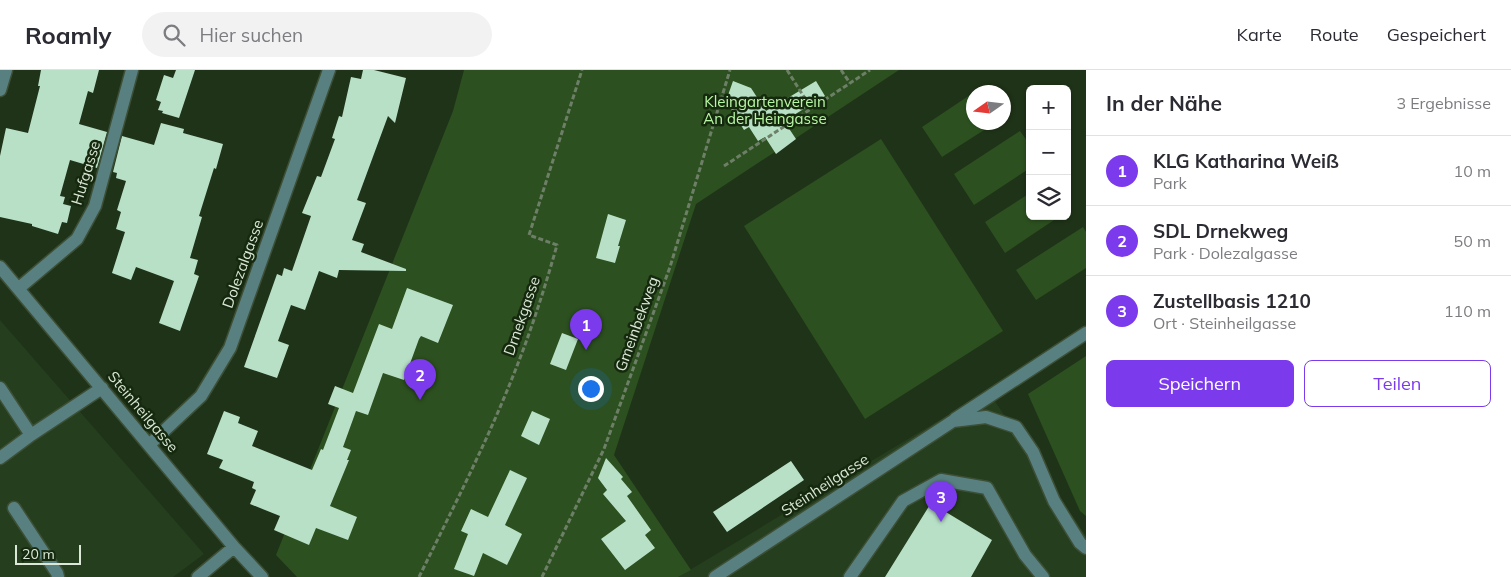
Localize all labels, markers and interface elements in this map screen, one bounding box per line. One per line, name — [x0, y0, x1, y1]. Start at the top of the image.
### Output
search box — [142, 12, 492, 57]
text: Roamly — [25, 20, 112, 50]
icon: search — [160, 21, 188, 49]
text: Hier suchen — [200, 23, 303, 47]
text: Karte — [1237, 23, 1282, 46]
text: Route — [1310, 23, 1359, 46]
text: Gespeichert — [1387, 23, 1486, 46]
north arrow — [966, 85, 1011, 130]
map controls — [1026, 85, 1071, 220]
button: + — [1026, 85, 1071, 130]
text: In der Nähe — [1106, 90, 1222, 116]
park label: Kleingartenverein An der Heingasse — [703, 92, 827, 128]
text: 3 Ergebnisse — [1396, 93, 1491, 113]
button: − — [1026, 130, 1071, 175]
street label: Hufgasse — [67, 138, 104, 207]
text: KLG Katharina Weiß — [1153, 149, 1339, 173]
text: 1 — [1117, 161, 1127, 181]
text: 10 m — [1454, 161, 1491, 181]
text: Park — [1153, 173, 1187, 193]
button: layers — [1026, 175, 1071, 220]
street label: Dolezalgasse — [218, 217, 267, 311]
text: SDL Drnekweg — [1153, 219, 1288, 243]
text: 2 — [1117, 231, 1127, 251]
text: 50 m — [1454, 231, 1491, 251]
text: Park · Dolezalgasse — [1153, 243, 1298, 263]
street label: Drnekgasse — [499, 274, 544, 358]
street label: Gmeinbekweg — [611, 274, 662, 374]
text: Zustellbasis 1210 — [1153, 289, 1311, 313]
text: 3 — [1117, 301, 1127, 321]
text: 110 m — [1444, 301, 1491, 321]
pin: 1 — [570, 309, 602, 350]
text: Ort · Steinheilgasse — [1153, 313, 1296, 333]
pin: 2 — [404, 359, 436, 400]
button: Speichern — [1106, 360, 1294, 407]
button: Teilen — [1304, 360, 1491, 407]
street label: Steinheilgasse — [104, 367, 183, 456]
your location — [578, 376, 604, 402]
street label: Steinheilgasse — [778, 449, 872, 520]
pin: 3 — [925, 481, 957, 522]
scale bar — [15, 542, 81, 565]
text: 20 m — [22, 545, 55, 563]

